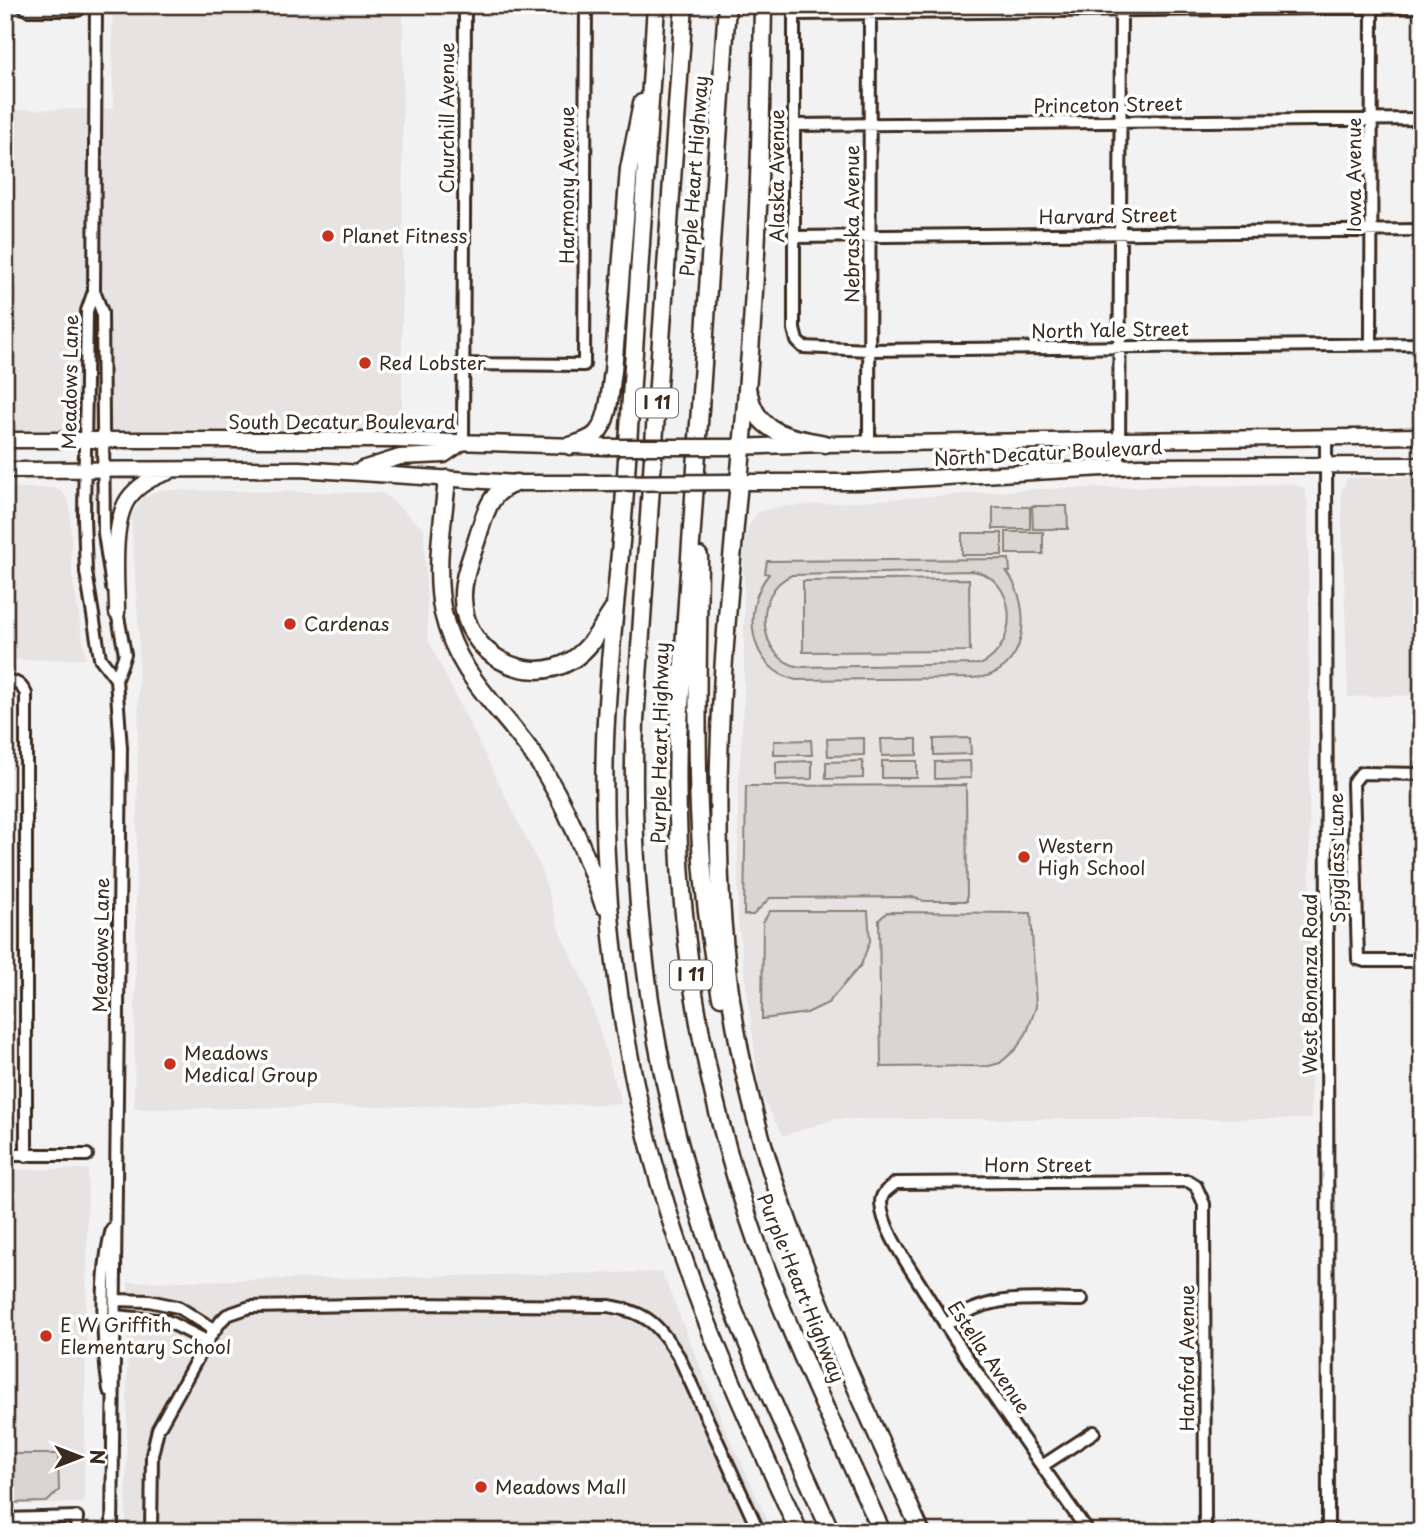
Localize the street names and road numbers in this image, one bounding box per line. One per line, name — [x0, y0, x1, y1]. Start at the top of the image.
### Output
street label: Churchill Avenue — [432, 42, 460, 194]
street label: Purple Heart Highway — [672, 74, 714, 277]
street label: Princeton Street — [1033, 89, 1183, 119]
street label: Harmony Avenue — [552, 106, 580, 264]
street label: Alaska Avenue — [762, 109, 790, 243]
street label: Iowa Avenue — [1339, 117, 1367, 233]
street label: Nebraska Avenue — [837, 145, 865, 303]
street label: Harvard Street — [1038, 200, 1178, 230]
street label: Meadows Lane — [54, 314, 84, 450]
street label: North Yale Street — [1031, 314, 1189, 344]
road number: I 11 — [636, 388, 678, 418]
street label: South Decatur Boulevard — [228, 407, 456, 435]
street label: North Decatur Boulevard — [933, 432, 1163, 472]
street label: Purple Heart Highway — [643, 642, 675, 844]
street label: Spyglass Lane — [1321, 793, 1351, 923]
street label: Meadows Lane — [85, 877, 115, 1013]
street label: West Bonanza Road — [1295, 894, 1323, 1074]
road number: I 11 — [670, 960, 712, 990]
street label: Horn Street — [984, 1150, 1092, 1178]
street label: Purple Heart Highway — [751, 1189, 853, 1386]
street label: Hanford Avenue — [1172, 1285, 1200, 1431]
street label: Estella Avenue — [942, 1295, 1038, 1418]

